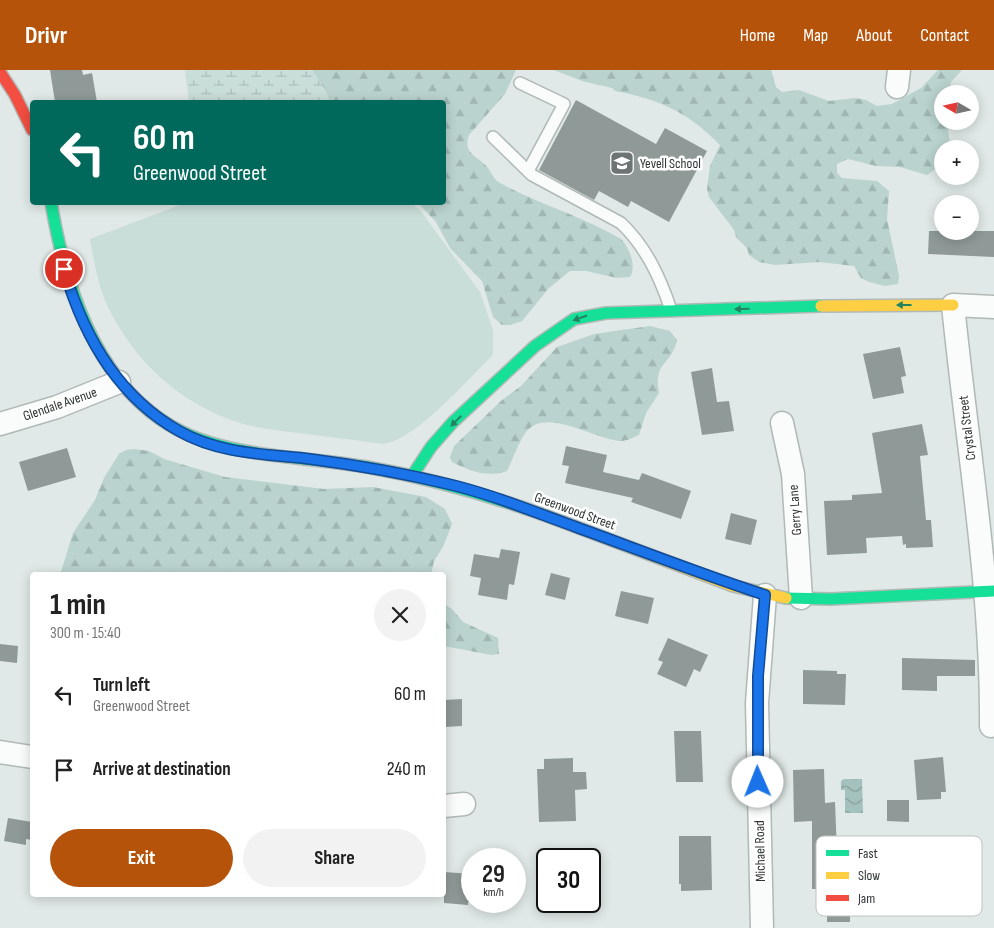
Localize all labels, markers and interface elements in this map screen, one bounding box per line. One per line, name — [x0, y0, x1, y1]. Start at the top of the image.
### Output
text: Drivr — [25, 21, 67, 50]
text: Home — [740, 25, 775, 46]
text: Map — [803, 25, 828, 46]
text: About — [856, 25, 892, 46]
text: Contact — [920, 25, 969, 46]
north arrow — [934, 85, 979, 130]
map controls — [934, 85, 979, 240]
text: 60 m — [133, 117, 195, 160]
icon: left — [50, 120, 115, 185]
button: + — [934, 140, 979, 185]
school or university icon: Yevell School — [609, 150, 635, 176]
place label: Yevell School — [640, 155, 701, 172]
text: Greenwood Street — [133, 160, 267, 187]
button: − — [934, 195, 979, 240]
pin — [43, 248, 85, 290]
icon: arrive — [50, 255, 78, 283]
one-way arrow — [896, 301, 912, 309]
one-way arrow — [733, 306, 749, 314]
one-way arrow — [572, 315, 587, 322]
street label: Glendale Avenue — [21, 383, 99, 425]
street label: Crystal Street — [955, 395, 979, 461]
one-way arrow — [450, 415, 462, 427]
street label: Gerry Lane — [785, 484, 805, 536]
street label: Greenwood Street — [532, 488, 618, 534]
text: 1 min — [50, 587, 106, 623]
button: close — [374, 589, 426, 641]
text: 300 m · 15:40 — [50, 624, 121, 643]
text: Turn left — [93, 674, 150, 697]
icon: left — [50, 681, 78, 709]
text: 60 m — [394, 683, 426, 706]
text: Greenwood Street — [93, 697, 190, 716]
position arrow — [731, 755, 783, 807]
icon: arrive — [50, 756, 78, 784]
text: Arrive at destination — [93, 758, 231, 781]
text: 240 m — [387, 758, 426, 781]
street label: Michael Road — [751, 820, 769, 882]
button: Exit — [50, 829, 233, 887]
button: Share — [243, 829, 426, 887]
legend — [816, 836, 982, 916]
text: Fast — [858, 845, 878, 862]
speed limit sign: 30 — [536, 848, 601, 913]
text: 29 — [482, 859, 505, 890]
text: Slow — [858, 867, 880, 884]
text: km/h — [483, 885, 504, 900]
text: Jam — [857, 890, 875, 907]

